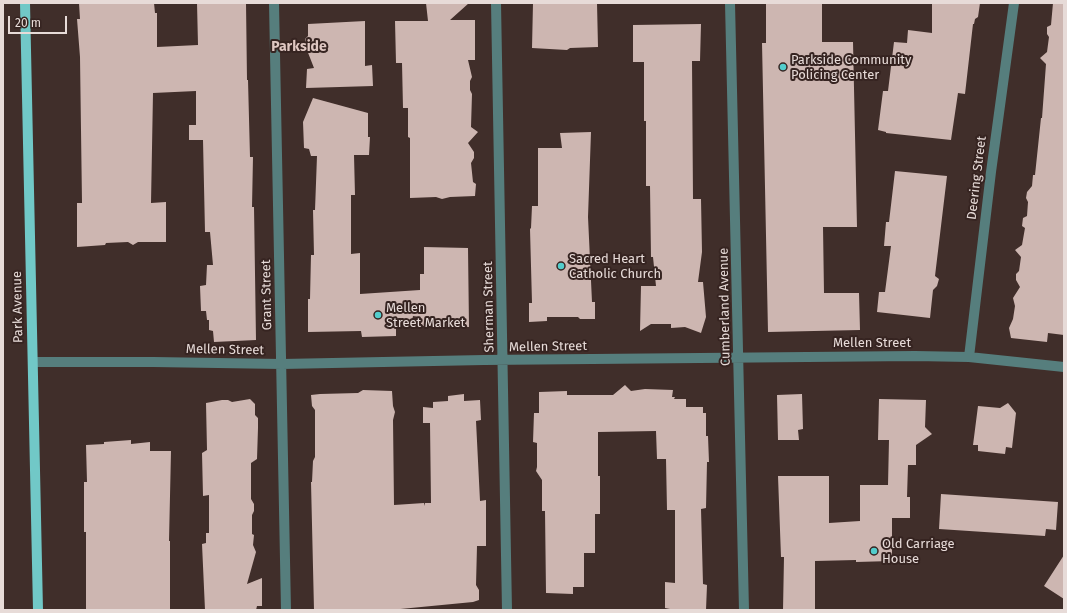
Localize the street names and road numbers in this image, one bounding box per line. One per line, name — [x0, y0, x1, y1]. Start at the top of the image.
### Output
street label: Deering Street — [964, 135, 990, 221]
street label: Cumberland Avenue — [716, 248, 734, 366]
street label: Grant Street — [259, 259, 275, 331]
street label: Sherman Street — [480, 261, 498, 353]
street label: Park Avenue — [10, 271, 26, 343]
street label: Mellen Street — [833, 335, 911, 351]
street label: Mellen Street — [509, 339, 587, 355]
street label: Mellen Street — [186, 342, 264, 358]

